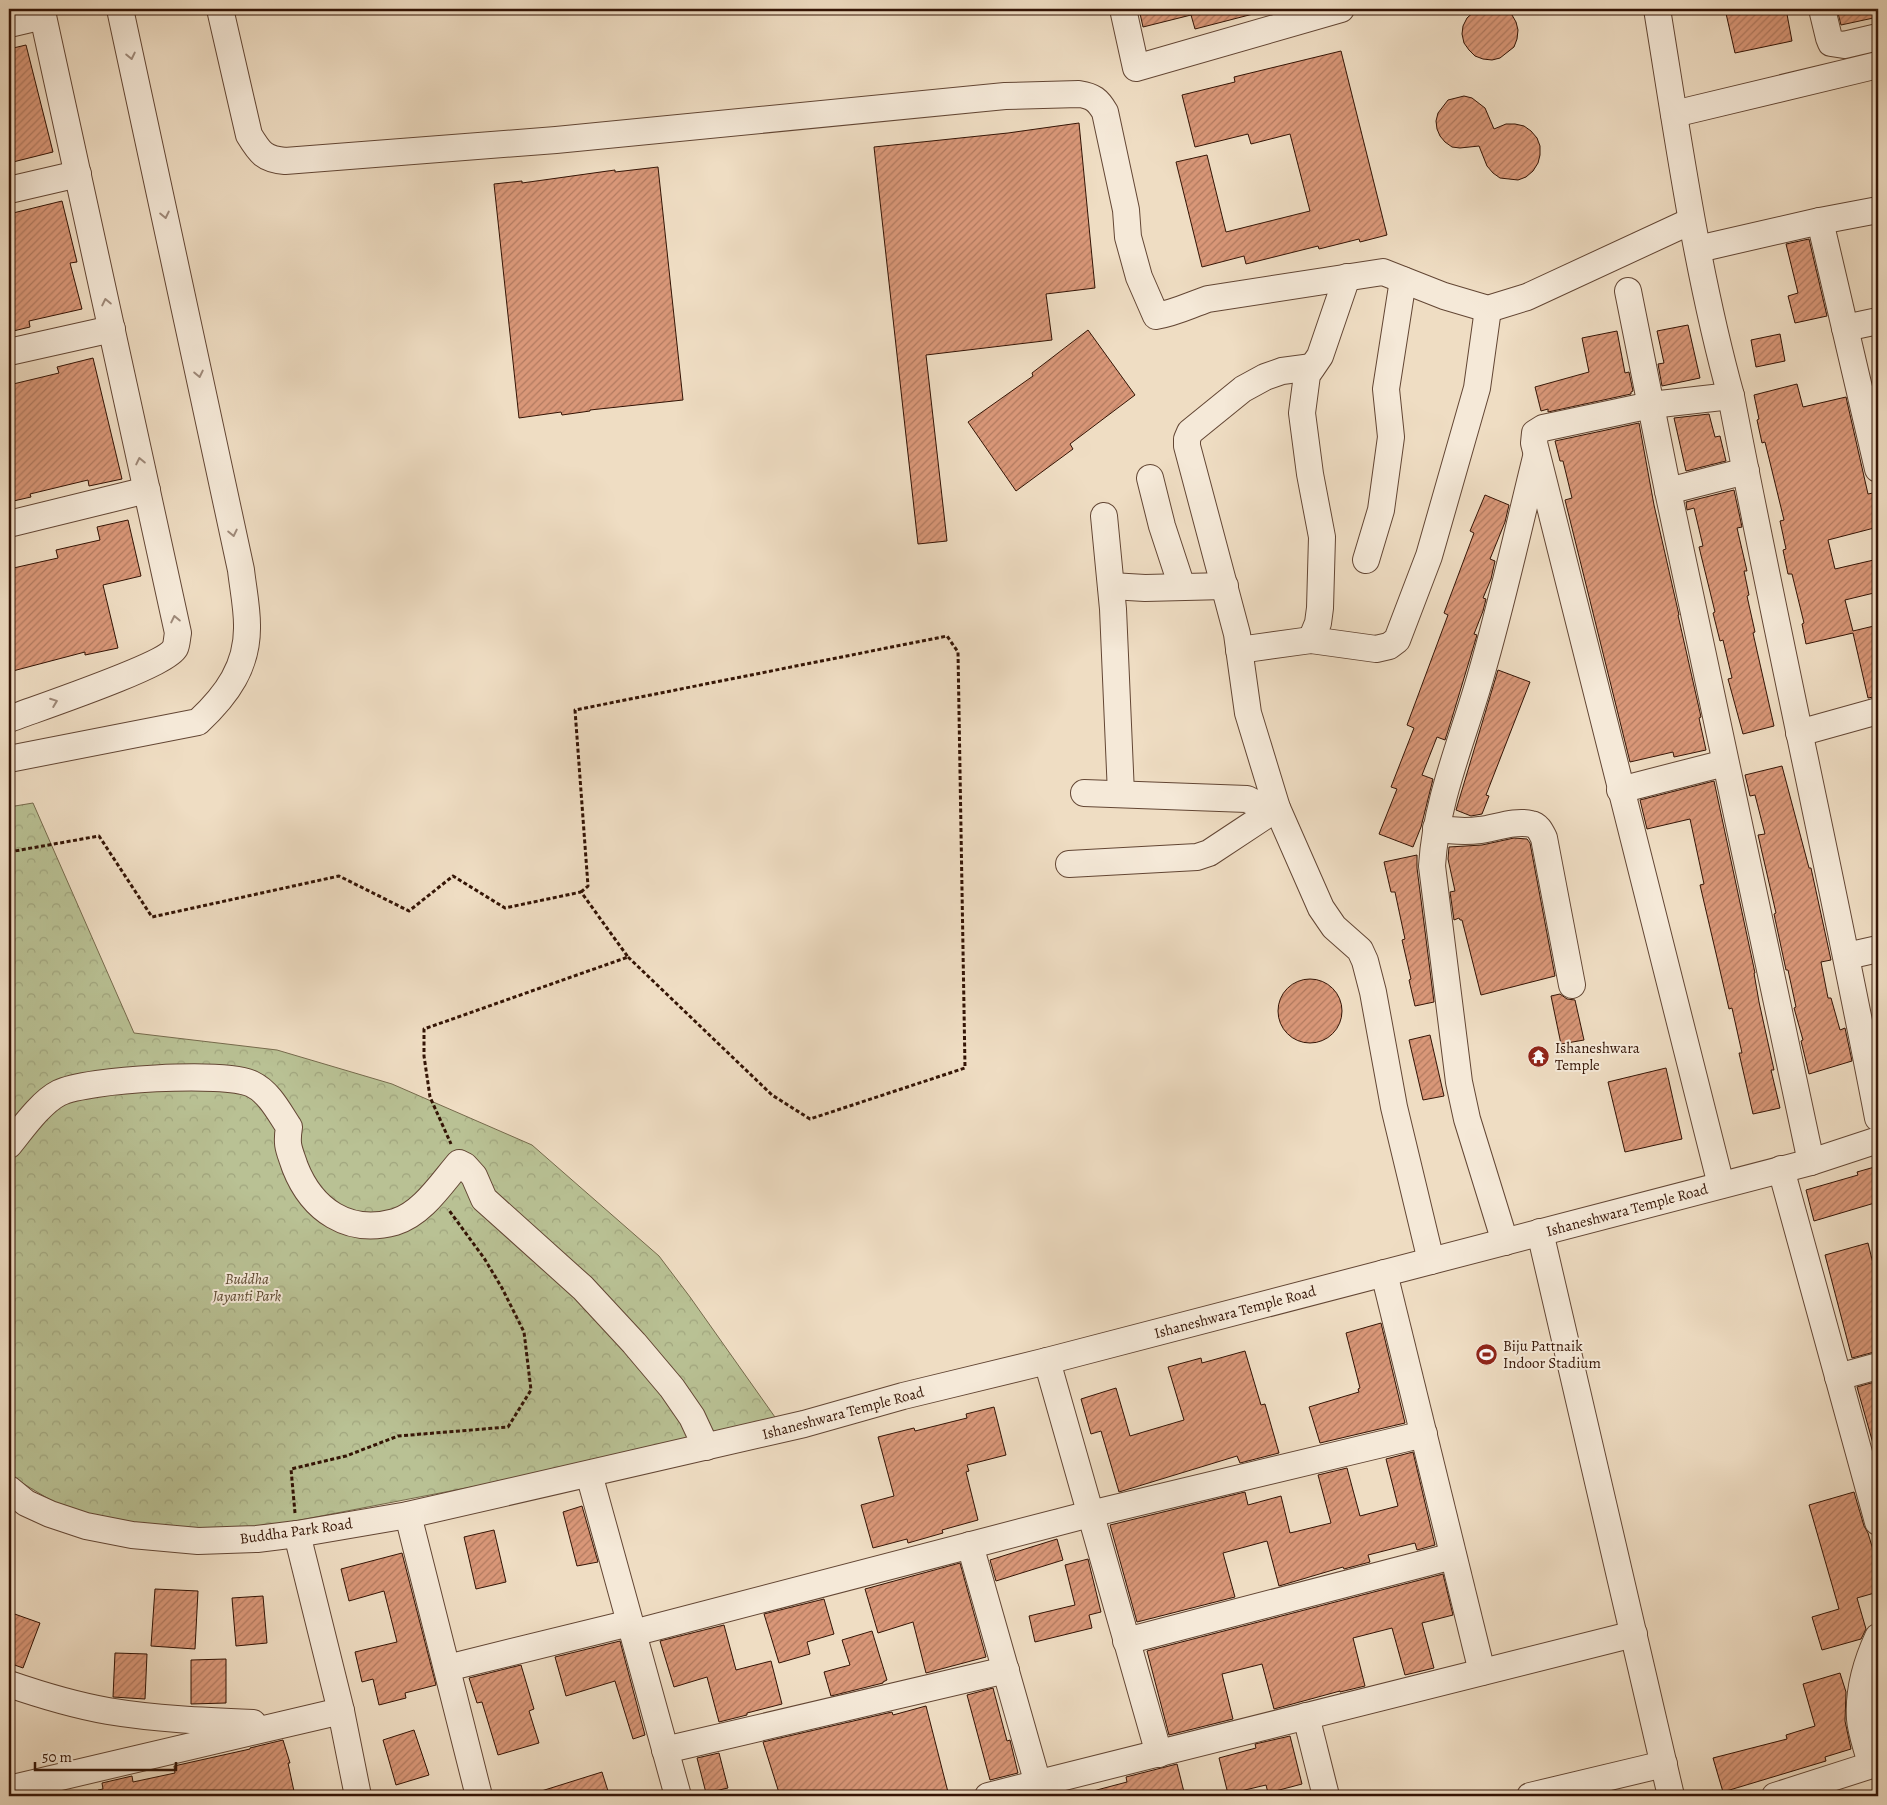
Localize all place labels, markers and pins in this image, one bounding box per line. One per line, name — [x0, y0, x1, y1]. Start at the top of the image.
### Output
place label: Ishaneshwara Temple — [1555, 1038, 1640, 1075]
temple icon: Ishaneshwara Temple — [1527, 1045, 1551, 1069]
place label: Biju Pattnaik Indoor Stadium — [1503, 1336, 1601, 1373]
sports icon: Biju Pattnaik Indoor Stadium — [1475, 1343, 1499, 1367]

